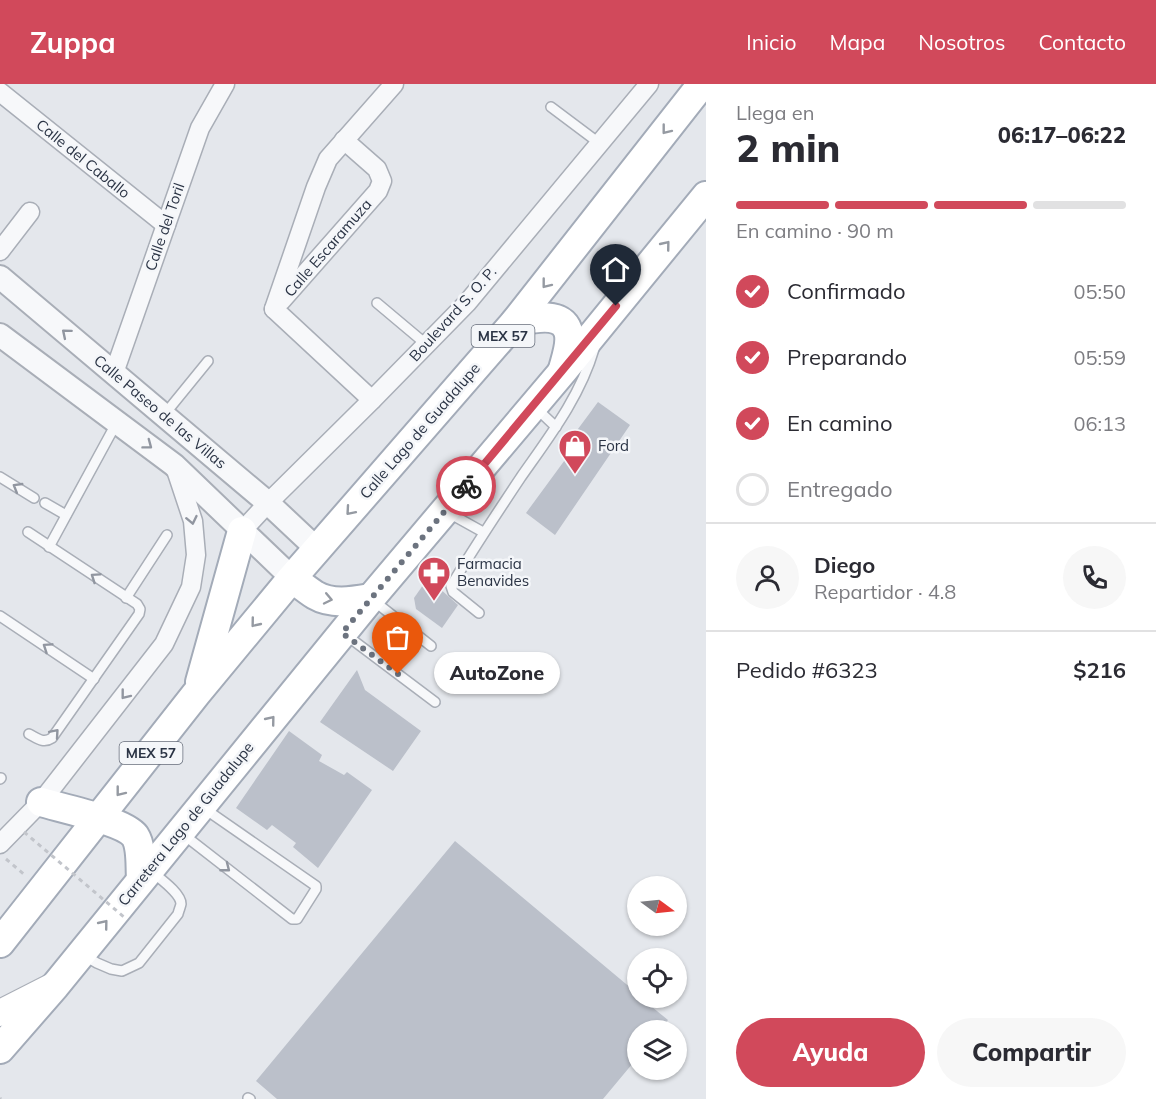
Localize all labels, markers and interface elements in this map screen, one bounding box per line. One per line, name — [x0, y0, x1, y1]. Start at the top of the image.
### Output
text: Zuppa — [30, 25, 116, 60]
text: Inicio — [746, 29, 796, 55]
text: Mapa — [829, 29, 885, 55]
text: Nosotros — [918, 29, 1005, 55]
text: Contacto — [1038, 29, 1126, 55]
text: Llega en — [736, 100, 814, 125]
street label: Calle del Caballo — [32, 115, 134, 202]
text: 06:17–06:22 — [998, 121, 1126, 149]
one-way arrow — [662, 123, 673, 134]
text: 2 min — [736, 123, 841, 172]
street label: Calle del Toril — [141, 180, 188, 273]
street label: Calle Escaramuza — [280, 195, 375, 301]
text: En camino · 90 m — [736, 218, 894, 243]
one-way arrow — [659, 241, 670, 252]
pin — [590, 244, 641, 306]
icon: home — [599, 253, 632, 286]
street label: Boulevard S. O. P. — [405, 262, 500, 365]
icon: check — [736, 275, 769, 308]
one-way arrow — [542, 277, 553, 288]
text: Confirmado — [787, 277, 906, 305]
text: 05:50 — [1073, 279, 1126, 304]
road number: MEX 57 — [472, 325, 534, 347]
one-way arrow — [62, 329, 73, 340]
icon: check — [736, 341, 769, 374]
text: Preparando — [787, 343, 907, 371]
text: 05:59 — [1073, 345, 1126, 370]
street label: Calle Paseo de las Villas — [90, 351, 231, 473]
street label: Calle Lago de Guadalupe — [355, 359, 484, 503]
icon: check — [736, 407, 769, 440]
text: En camino — [787, 409, 893, 437]
text: 06:13 — [1073, 411, 1126, 436]
shop icon: Ford — [557, 428, 593, 475]
place label: Ford — [598, 436, 629, 455]
one-way arrow — [141, 438, 152, 449]
courier — [436, 456, 496, 516]
icon: bike — [450, 470, 483, 503]
text: Entregado — [787, 475, 893, 503]
one-way arrow — [13, 483, 23, 495]
one-way arrow — [346, 504, 357, 515]
one-way arrow — [185, 515, 198, 525]
button: person — [736, 546, 799, 609]
button: phone — [1063, 546, 1126, 609]
text: Diego — [814, 551, 875, 579]
place label: Farmacia Benavides — [457, 554, 529, 590]
pharmacy icon: Farmacia Benavides — [416, 555, 452, 602]
one-way arrow — [91, 573, 102, 584]
text: Repartidor · 4.8 — [814, 579, 956, 604]
one-way arrow — [323, 592, 333, 605]
pin — [372, 612, 423, 674]
one-way arrow — [251, 616, 262, 627]
icon: bag — [381, 621, 414, 654]
one-way arrow — [43, 643, 53, 655]
callout: AutoZone — [434, 653, 560, 695]
text: Pedido #6323 — [736, 656, 878, 684]
text: $216 — [1073, 656, 1126, 684]
text: AutoZone — [450, 660, 544, 685]
one-way arrow — [121, 688, 132, 699]
one-way arrow — [264, 716, 275, 727]
one-way arrow — [48, 729, 59, 739]
street label: Carretera Lago de Guadalupe — [114, 738, 258, 909]
road number: MEX 57 — [120, 742, 182, 764]
one-way arrow — [117, 785, 128, 796]
one-way arrow — [219, 860, 230, 871]
north arrow — [627, 876, 687, 936]
map controls — [627, 876, 687, 1080]
one-way arrow — [97, 919, 108, 930]
button: locate — [627, 948, 687, 1008]
button: Ayuda — [736, 1018, 925, 1087]
button: Compartir — [937, 1018, 1126, 1087]
button: layers — [627, 1020, 687, 1080]

